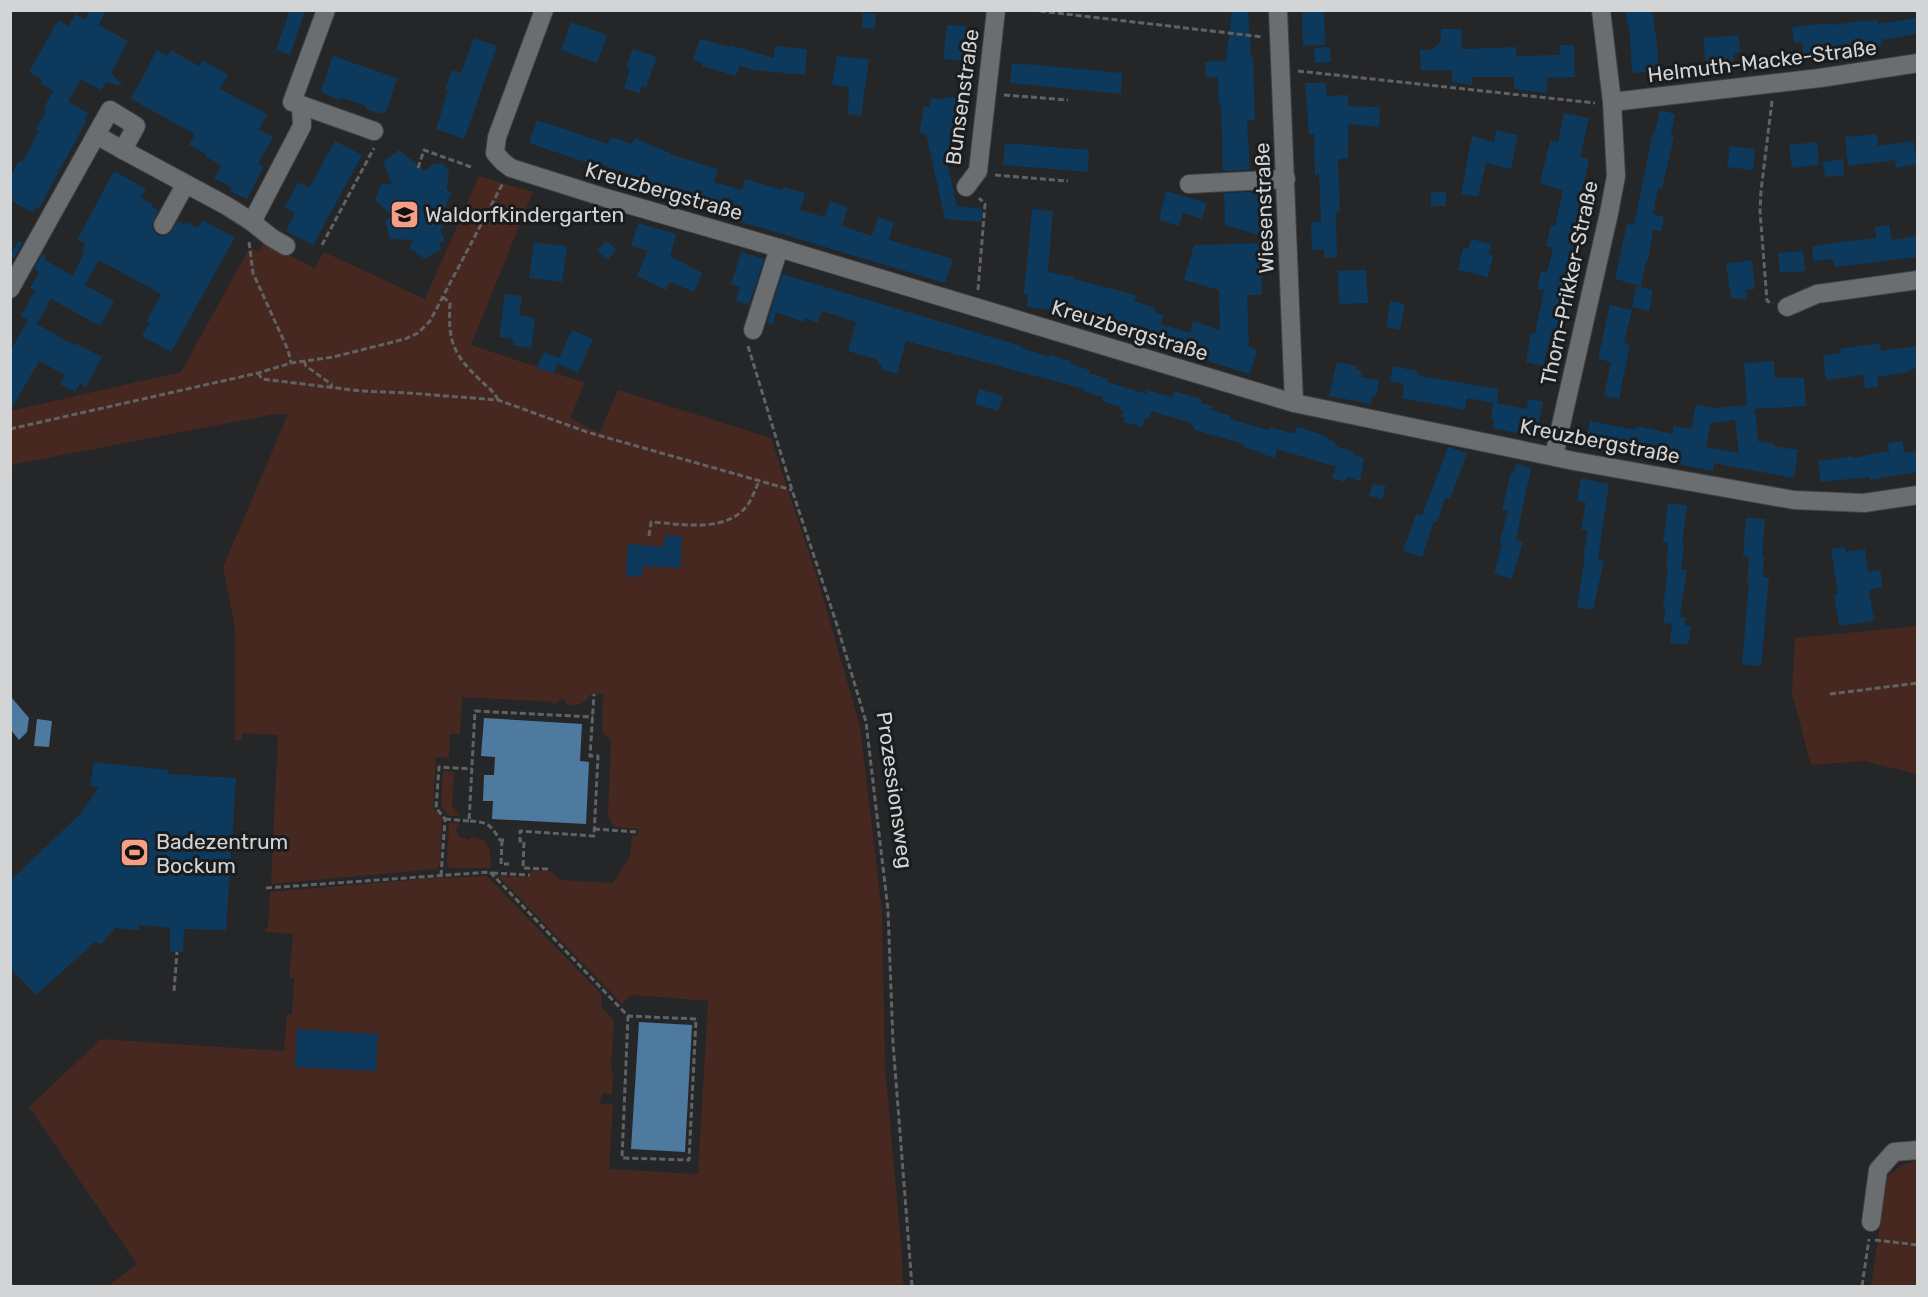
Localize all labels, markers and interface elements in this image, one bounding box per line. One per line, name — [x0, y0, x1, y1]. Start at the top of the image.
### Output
street label: Bunsenstraße — [940, 27, 984, 167]
street label: Helmuth-Macke-Straße — [1646, 35, 1878, 87]
street label: Wiesenstraße — [1249, 142, 1279, 274]
street label: Kreuzbergstraße — [582, 157, 746, 225]
street label: Thorn-Prikker-Straße — [1535, 178, 1603, 388]
school or university icon: Waldorfkindergarten — [388, 198, 420, 230]
place label: Waldorfkindergarten — [425, 202, 624, 227]
street label: Kreuzbergstraße — [1049, 294, 1211, 366]
street label: Kreuzbergstraße — [1518, 413, 1682, 469]
street label: Prozessionsweg — [872, 710, 918, 870]
place label: Badezentrum Bockum — [156, 829, 288, 878]
sports icon: Badezentrum Bockum — [119, 837, 151, 869]

